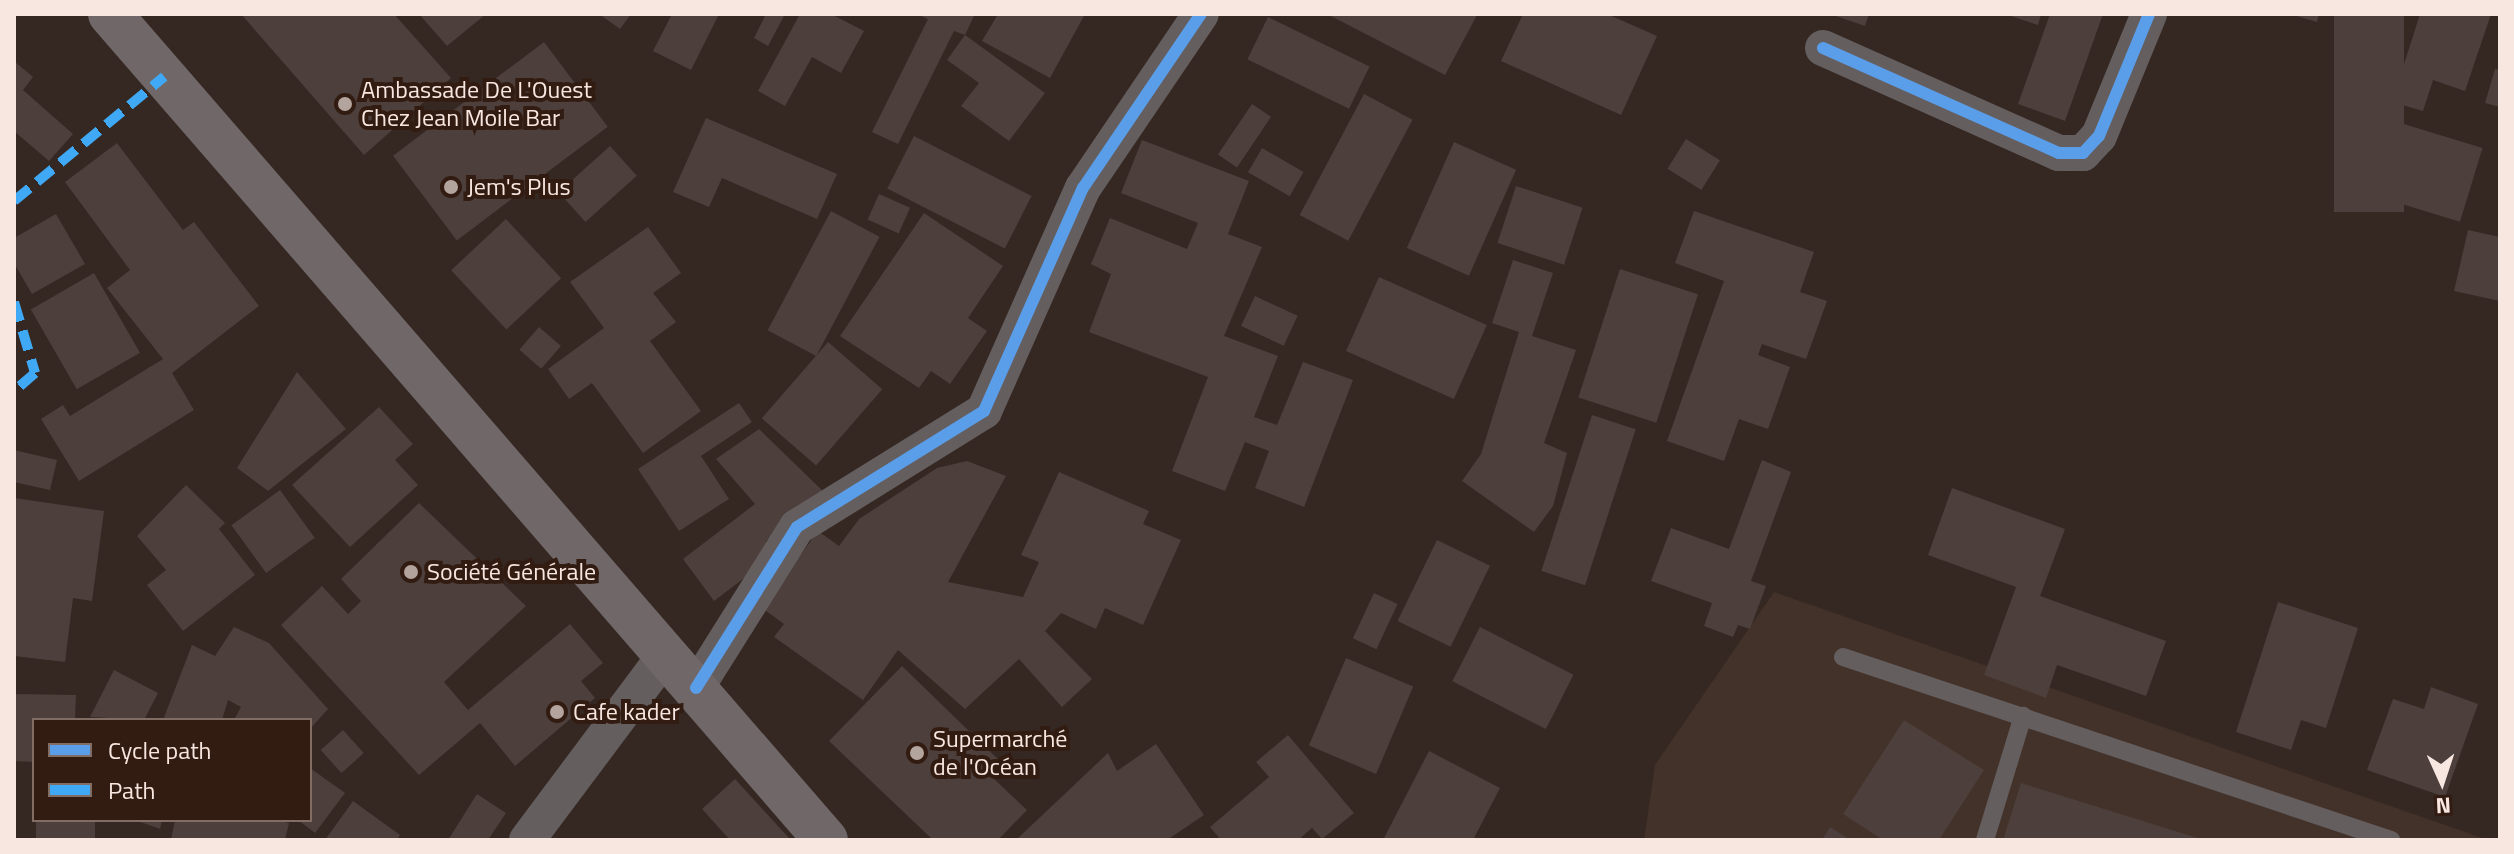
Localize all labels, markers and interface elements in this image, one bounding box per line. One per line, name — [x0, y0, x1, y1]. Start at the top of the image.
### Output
place label: Ambassade De L'Ouest Chez Jean Moile Bar — [361, 76, 592, 132]
marker: Ambassade De L'Ouest Chez Jean Moile Bar — [336, 95, 354, 113]
place label: Jem's Plus — [467, 173, 571, 201]
marker: Jem's Plus — [442, 178, 460, 196]
place label: Société Générale — [427, 558, 596, 586]
marker: Société Générale — [402, 563, 420, 581]
place label: Cafe kader — [573, 698, 680, 726]
marker: Cafe kader — [548, 703, 566, 721]
legend — [32, 718, 312, 822]
place label: Supermarché de l'Océan — [933, 725, 1067, 781]
text: Cycle path — [108, 732, 211, 768]
north arrow — [2402, 742, 2482, 822]
marker: Supermarché de l'Océan — [908, 744, 926, 762]
text: Path — [108, 772, 155, 808]
text: N — [2435, 789, 2452, 823]

